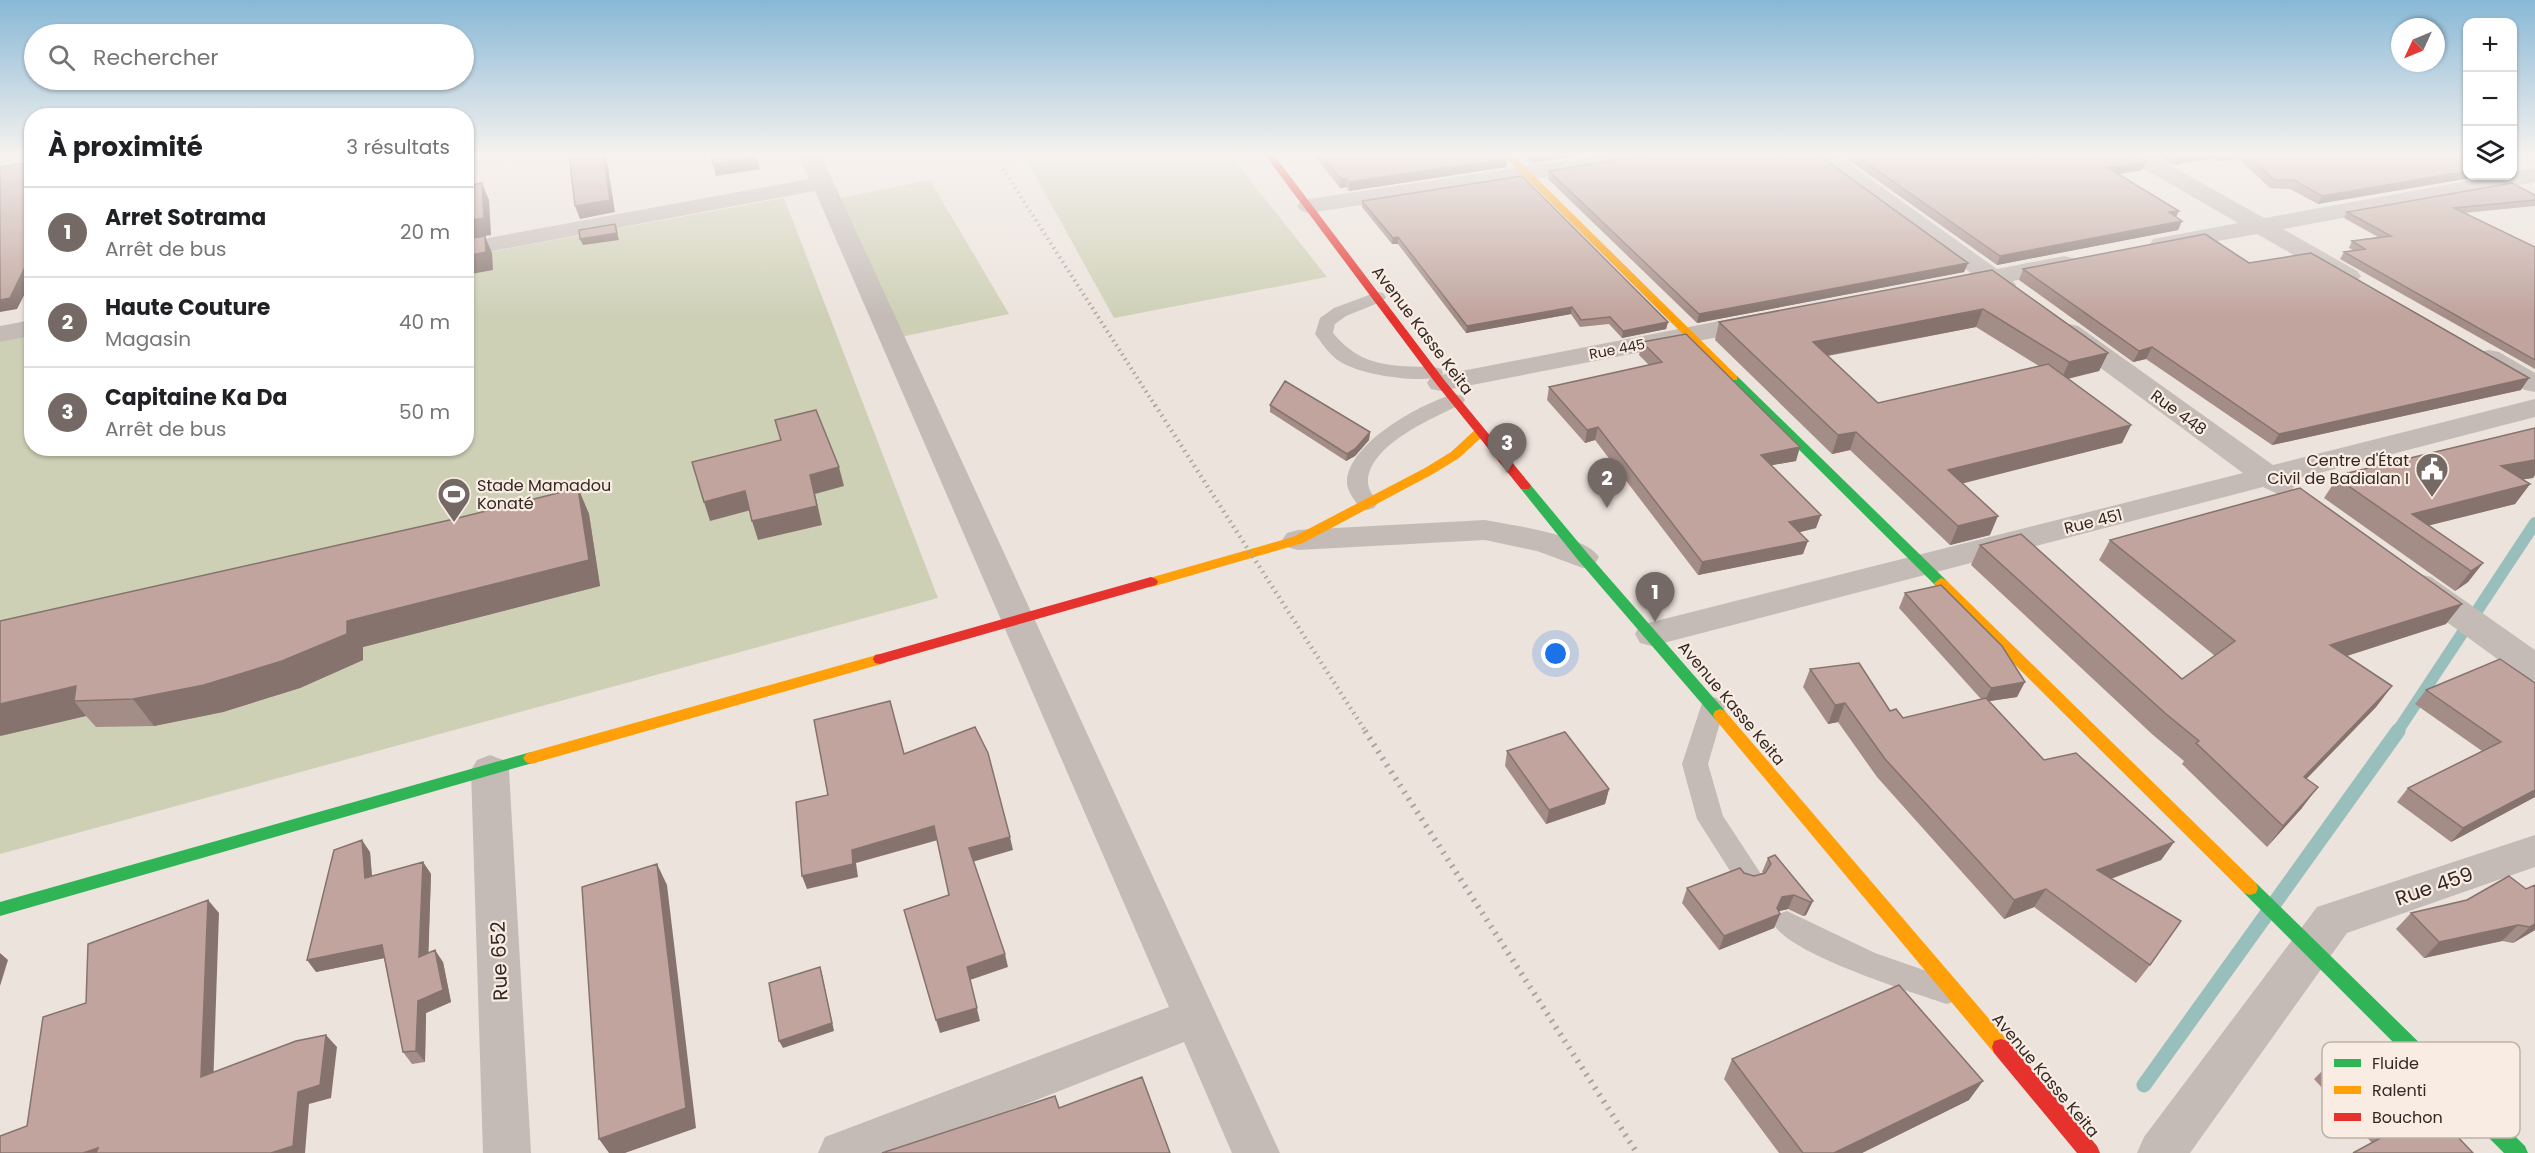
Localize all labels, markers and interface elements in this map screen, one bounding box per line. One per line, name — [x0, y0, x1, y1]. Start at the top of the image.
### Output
north arrow — [2391, 18, 2445, 72]
map controls — [2463, 18, 2517, 180]
button: + — [2463, 18, 2517, 72]
search box — [24, 24, 474, 90]
icon: search — [45, 41, 78, 74]
text: Rechercher — [93, 42, 219, 73]
button: − — [2463, 72, 2517, 126]
button: layers — [2463, 126, 2517, 180]
text: À proximité — [48, 129, 203, 165]
text: 3 résultats — [346, 133, 450, 161]
text: Arret Sotrama — [105, 202, 266, 233]
text: 1 — [64, 218, 71, 246]
text: 20 m — [400, 218, 450, 246]
text: Arrêt de bus — [105, 235, 226, 263]
street label: Avenue Kasse Keita — [1367, 261, 1479, 399]
text: Haute Couture — [105, 292, 270, 323]
text: 2 — [62, 308, 73, 336]
text: 40 m — [399, 308, 450, 336]
text: Magasin — [105, 325, 191, 353]
street label: Rue 445 — [1587, 334, 1647, 364]
text: Capitaine Ka Da — [105, 382, 287, 413]
street label: Rue 448 — [2146, 384, 2212, 441]
text: 3 — [61, 398, 74, 426]
text: 50 m — [399, 398, 450, 426]
text: Arrêt de bus — [105, 415, 226, 443]
pin: 3 — [1488, 424, 1526, 473]
place label: Centre d'État Civil de Badialan I — [2267, 449, 2409, 490]
public building icon: Centre d'État Civil de Badialan I — [2414, 451, 2450, 498]
pin: 2 — [1588, 458, 1626, 508]
place label: Stade Mamadou Konaté — [477, 474, 611, 515]
sports icon: Stade Mamadou Konaté — [436, 476, 472, 523]
street label: Rue 451 — [2062, 503, 2125, 540]
pin: 1 — [1636, 572, 1674, 622]
street label: Avenue Kasse Keita — [1673, 636, 1790, 770]
your location — [1541, 639, 1570, 668]
street label: Rue 459 — [2391, 860, 2477, 912]
street label: Rue 652 — [484, 921, 514, 1001]
street label: Avenue Kasse Keita — [1987, 1008, 2104, 1142]
legend — [2322, 1042, 2520, 1138]
text: Fluide — [2372, 1052, 2419, 1075]
text: Ralenti — [2372, 1079, 2426, 1102]
text: Bouchon — [2372, 1106, 2443, 1129]

